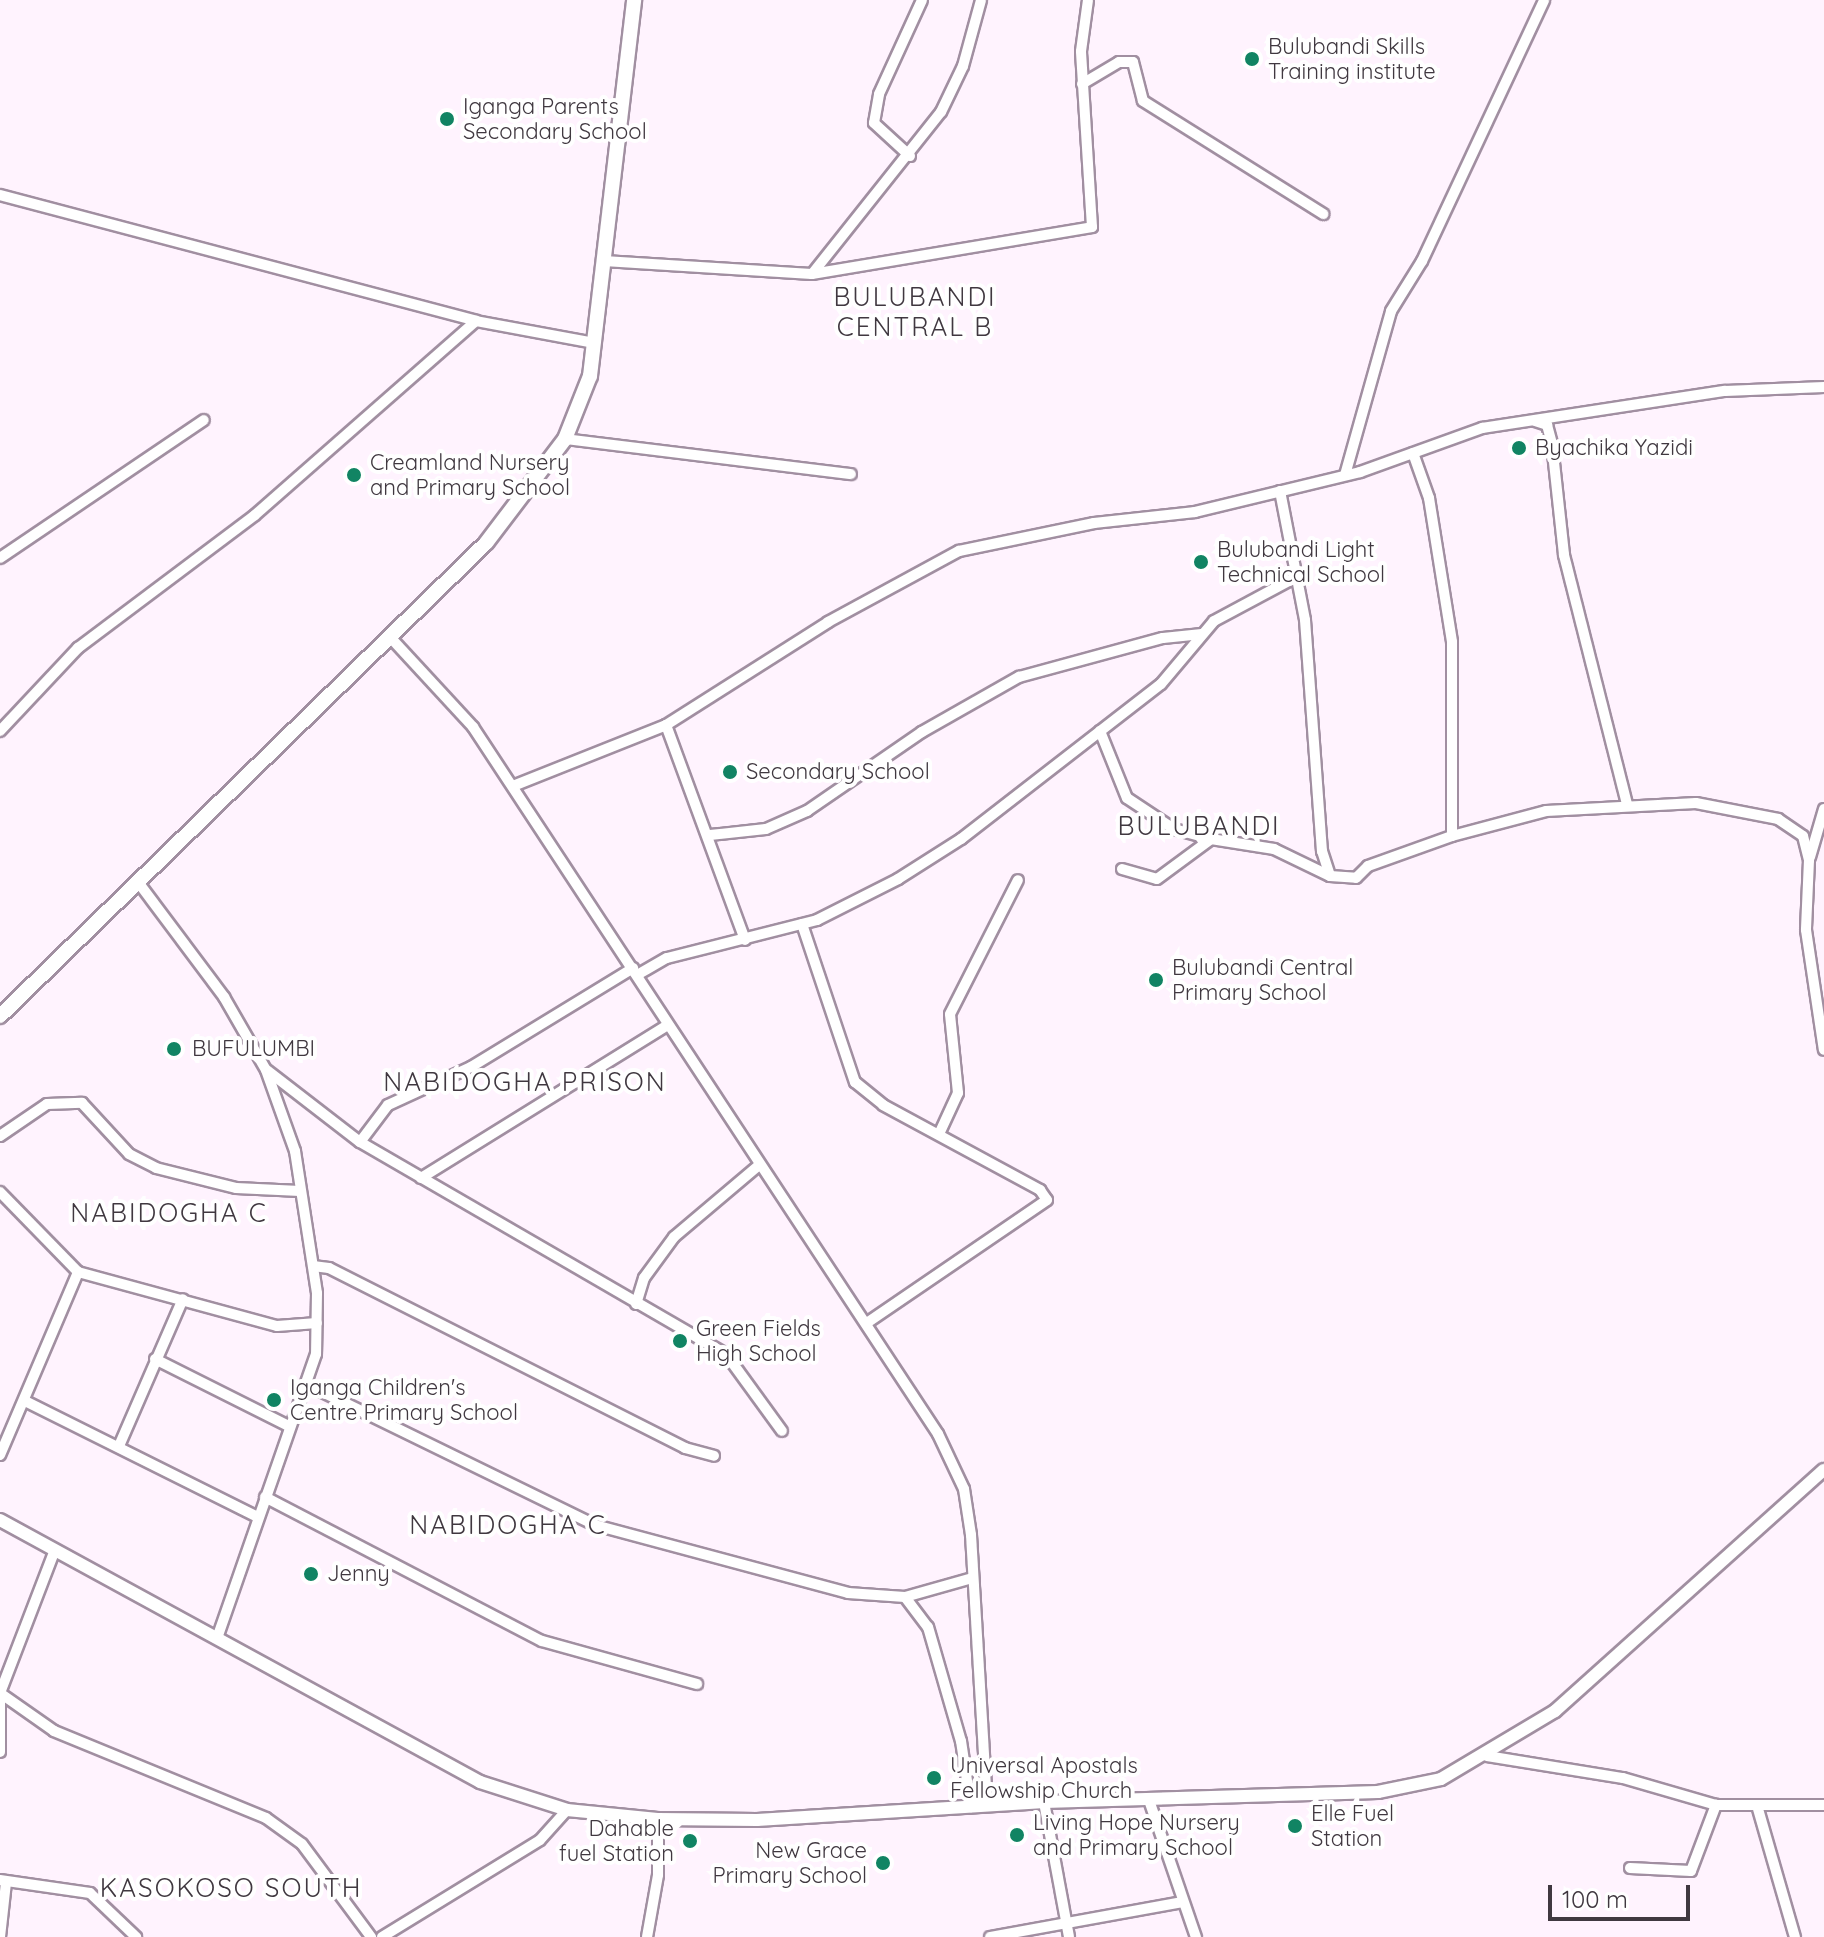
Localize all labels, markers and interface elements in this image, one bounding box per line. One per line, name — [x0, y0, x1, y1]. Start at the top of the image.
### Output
place label: Bulubandi Skills Training institute — [1268, 33, 1436, 84]
marker: Bulubandi Skills Training institute — [1243, 50, 1261, 68]
place label: Iganga Parents Secondary School — [463, 93, 647, 144]
marker: Iganga Parents Secondary School — [438, 110, 456, 128]
district label: BULUBANDI CENTRAL B — [833, 281, 997, 342]
place label: Byachika Yazidi — [1535, 435, 1693, 461]
marker: Byachika Yazidi — [1510, 439, 1528, 457]
place label: Creamland Nursery and Primary School — [370, 449, 570, 500]
marker: Creamland Nursery and Primary School — [345, 466, 363, 484]
place label: Bulubandi Light Technical School — [1217, 536, 1385, 588]
marker: Bulubandi Light Technical School — [1192, 553, 1210, 571]
place label: Secondary School — [746, 759, 930, 785]
marker: Secondary School — [721, 763, 739, 781]
district label: BULUBANDI — [1117, 810, 1281, 842]
place label: Bulubandi Central Primary School — [1172, 954, 1353, 1006]
marker: Bulubandi Central Primary School — [1147, 971, 1165, 989]
place label: BUFULUMBI — [192, 1036, 315, 1062]
marker: BUFULUMBI — [163, 1038, 185, 1060]
district label: NABIDOGHA PRISON — [383, 1066, 667, 1098]
district label: NABIDOGHA C — [70, 1197, 268, 1229]
place label: Green Fields High School — [696, 1315, 821, 1366]
marker: Green Fields High School — [671, 1332, 689, 1350]
place label: Iganga Children's Centre Primary School — [290, 1374, 518, 1426]
marker: Iganga Children's Centre Primary School — [265, 1391, 283, 1409]
district label: NABIDOGHA C — [409, 1509, 607, 1541]
place label: Jenny — [327, 1561, 390, 1587]
marker: Jenny — [302, 1565, 320, 1583]
place label: Universal Apostals Fellowship Church — [950, 1752, 1138, 1804]
marker: Universal Apostals Fellowship Church — [925, 1769, 943, 1787]
place label: Elle Fuel Station — [1311, 1800, 1394, 1852]
place label: Living Hope Nursery and Primary School — [1033, 1809, 1240, 1860]
place label: Dahable fuel Station — [559, 1815, 674, 1866]
marker: Elle Fuel Station — [1286, 1817, 1304, 1835]
marker: Living Hope Nursery and Primary School — [1008, 1826, 1026, 1844]
marker: Dahable fuel Station — [681, 1832, 699, 1850]
place label: New Grace Primary School — [712, 1837, 867, 1888]
marker: New Grace Primary School — [874, 1854, 892, 1872]
scale bar — [1552, 1869, 1694, 1919]
district label: KASOKOSO SOUTH — [100, 1872, 362, 1904]
text: 100 m — [1562, 1884, 1628, 1914]

